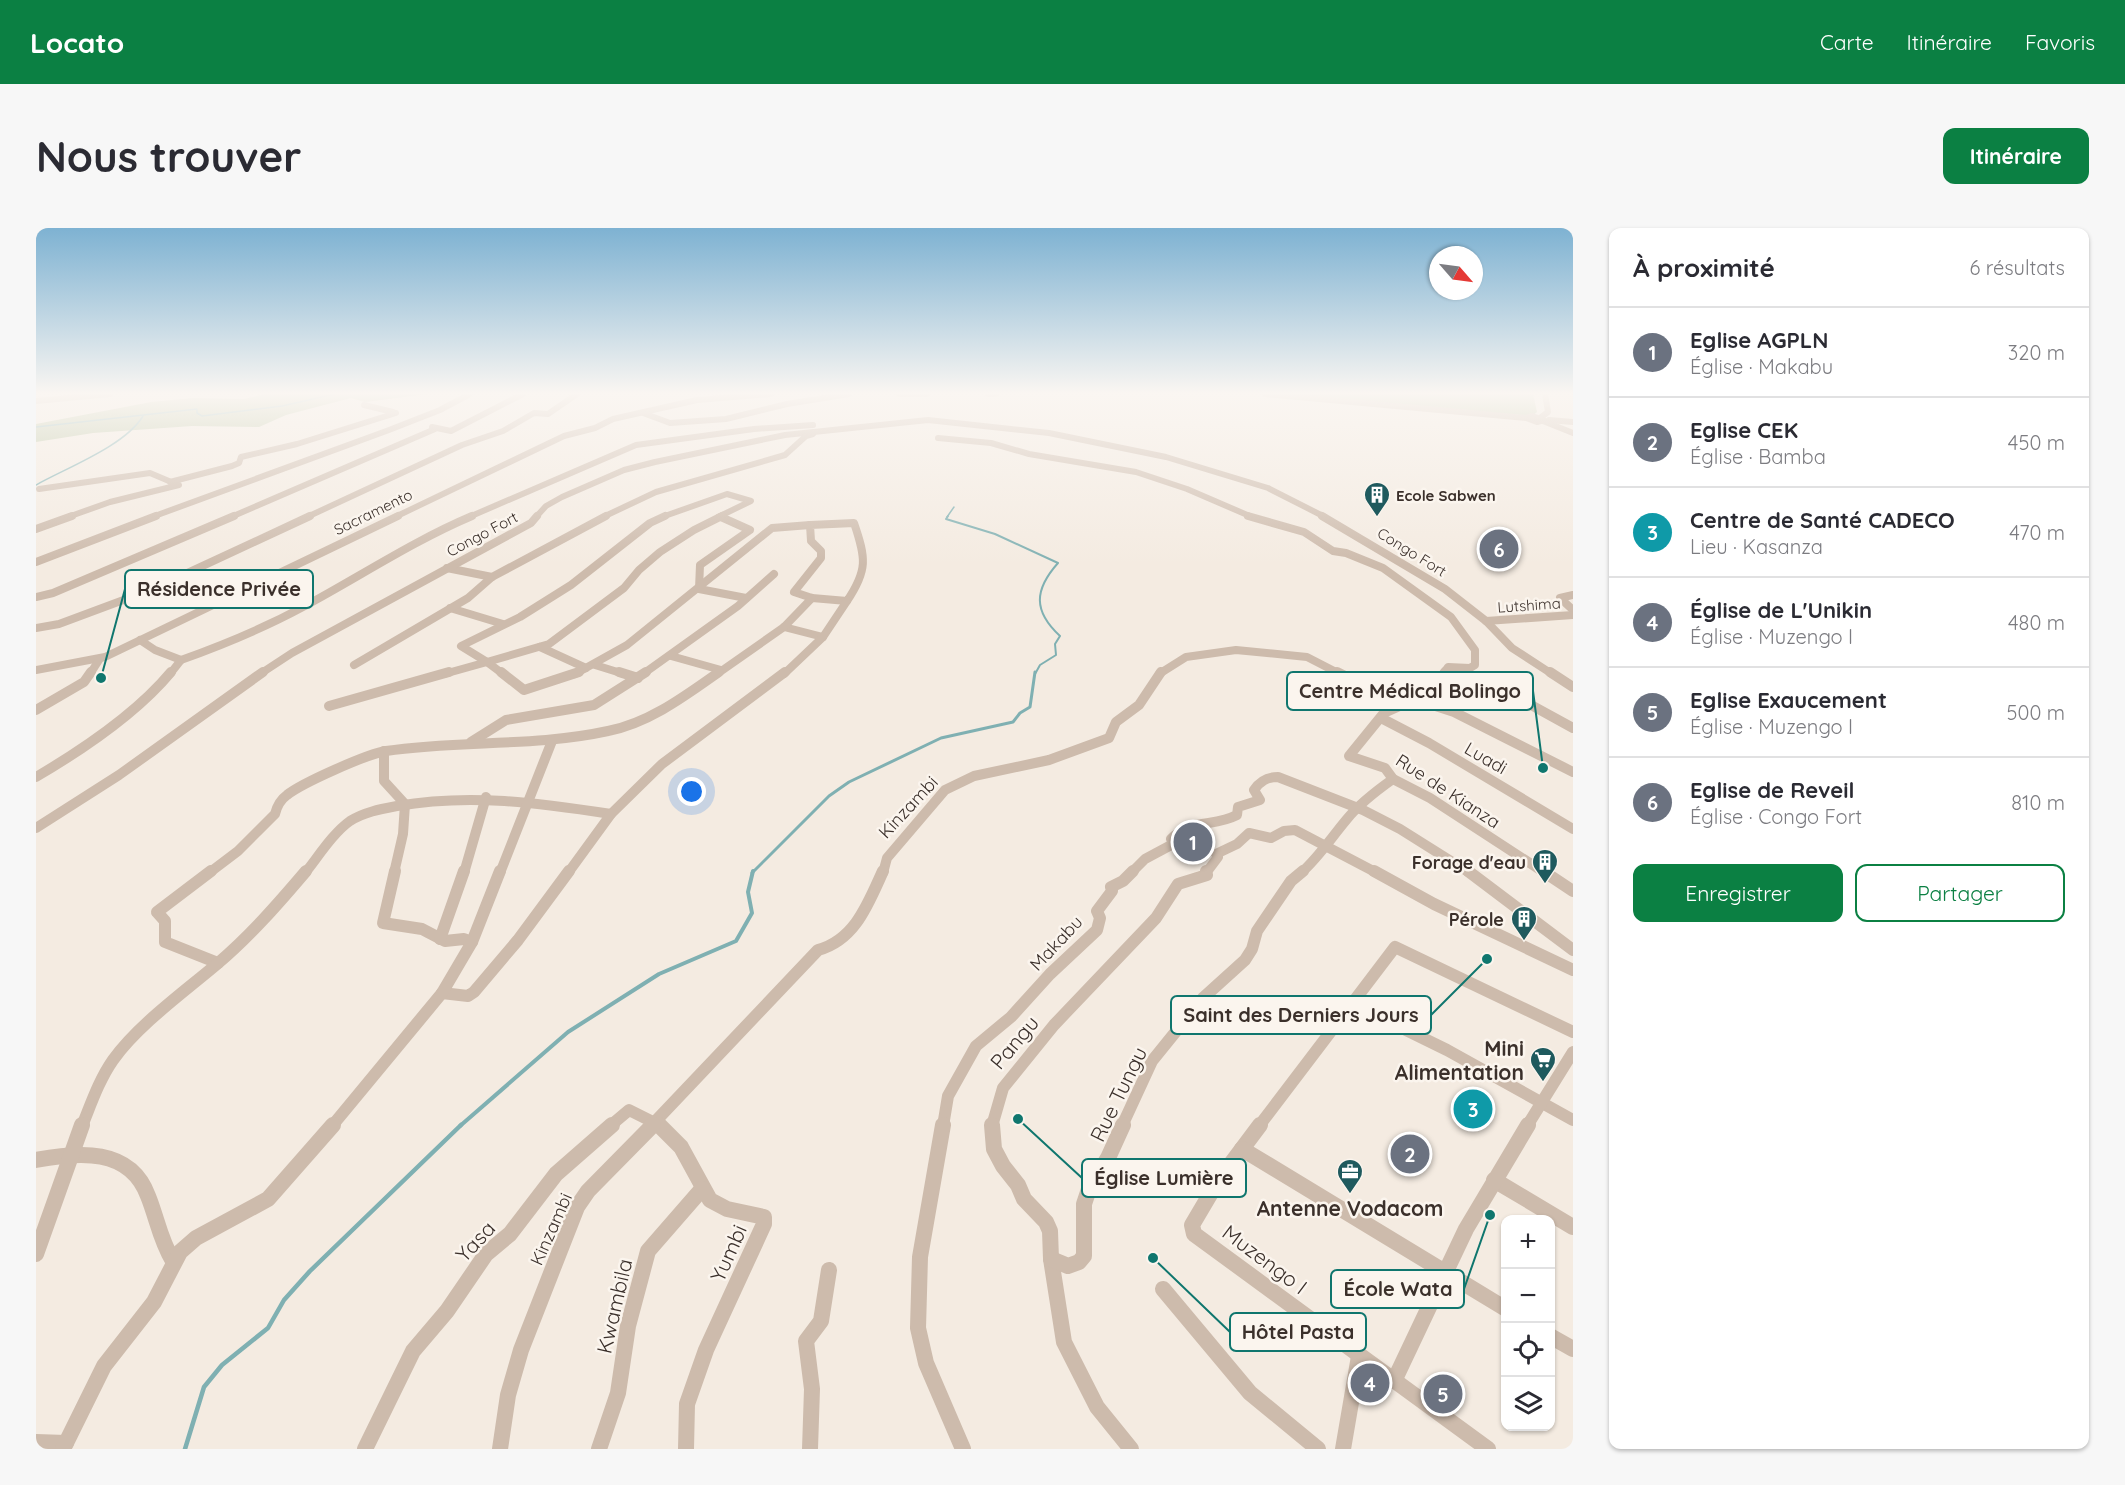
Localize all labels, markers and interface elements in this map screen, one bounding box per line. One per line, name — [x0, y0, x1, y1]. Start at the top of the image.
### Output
text: Locato — [30, 25, 124, 60]
text: Carte — [1820, 29, 1874, 55]
text: Itinéraire — [1907, 29, 1992, 55]
text: Favoris — [2025, 29, 2095, 55]
button: Itinéraire — [1943, 128, 2089, 184]
text: Nous trouver — [36, 130, 301, 183]
north arrow — [1429, 246, 1483, 300]
text: À proximité — [1633, 251, 1775, 284]
text: 6 résultats — [1969, 255, 2065, 280]
text: Eglise AGPLN — [1690, 326, 1828, 354]
text: 1 — [1649, 340, 1656, 365]
text: 320 m — [2008, 340, 2065, 365]
text: Église · Makabu — [1690, 354, 1833, 379]
text: Eglise CEK — [1690, 416, 1798, 444]
text: 2 — [1647, 430, 1658, 455]
text: 450 m — [2008, 430, 2065, 455]
text: Église · Bamba — [1690, 444, 1826, 469]
building icon: Ecole Sabwen — [1362, 480, 1392, 518]
street label: Sacramento — [331, 485, 415, 539]
place label: Ecole Sabwen — [1396, 486, 1496, 505]
text: Centre de Santé CADECO — [1690, 506, 1955, 534]
street label: Congo Fort — [443, 507, 521, 561]
text: 3 — [1647, 520, 1658, 545]
text: 470 m — [2009, 520, 2065, 545]
street label: Congo Fort — [1374, 523, 1450, 581]
pin: 6 — [1480, 526, 1518, 572]
text: Lieu · Kasanza — [1690, 534, 1823, 559]
callout: Résidence Privée — [125, 570, 313, 608]
text: Résidence Privée — [137, 576, 301, 601]
street label: Lutshima — [1497, 593, 1561, 617]
text: Église de L'Unikin — [1690, 596, 1872, 624]
text: 4 — [1647, 610, 1658, 635]
text: 480 m — [2008, 610, 2065, 635]
text: Église · Muzengo I — [1690, 624, 1853, 649]
callout: Centre Médical Bolingo — [1287, 672, 1533, 710]
text: Centre Médical Bolingo — [1299, 678, 1521, 703]
text: Eglise Exaucement — [1690, 686, 1887, 714]
text: 5 — [1647, 700, 1658, 725]
text: 500 m — [2007, 700, 2065, 725]
text: Église · Muzengo I — [1690, 714, 1853, 739]
street label: Luadi — [1461, 737, 1511, 779]
street label: Rue de Kianza — [1391, 749, 1505, 833]
street label: Kinzambi — [873, 771, 943, 843]
text: Eglise de Reveil — [1690, 776, 1854, 804]
your location — [677, 777, 706, 806]
text: 6 — [1647, 790, 1658, 815]
text: 810 m — [2011, 790, 2065, 815]
text: Église · Congo Fort — [1690, 804, 1862, 829]
pin: 1 — [1174, 820, 1212, 864]
building icon: Forage d'eau — [1530, 847, 1560, 885]
place label: Forage d'eau — [1412, 851, 1526, 874]
button: Enregistrer — [1633, 864, 1843, 922]
button: Partager — [1855, 864, 2065, 922]
building icon: Pérole — [1509, 904, 1539, 942]
place label: Pérole — [1449, 908, 1504, 931]
street label: Makabu — [1025, 911, 1087, 975]
callout: Saint des Derniers Jours — [1171, 996, 1431, 1034]
text: Saint des Derniers Jours — [1183, 1002, 1419, 1027]
street label: Pangu — [984, 1010, 1044, 1074]
place label: Mini Alimentation — [1395, 1035, 1524, 1085]
street label: Rue Tungu — [1084, 1042, 1152, 1146]
supermarket icon: Mini Alimentation — [1528, 1045, 1558, 1083]
pin: 3 — [1454, 1086, 1492, 1132]
pin: 2 — [1390, 1132, 1430, 1176]
office icon: Antenne Vodacom — [1335, 1157, 1365, 1195]
callout: Église Lumière — [1082, 1159, 1246, 1197]
text: Église Lumière — [1094, 1165, 1234, 1190]
street label: Kinzambi — [525, 1189, 577, 1269]
place label: Antenne Vodacom — [1257, 1195, 1443, 1221]
street label: Yasa — [450, 1215, 500, 1267]
map controls — [1501, 1215, 1555, 1431]
button: + — [1501, 1215, 1555, 1269]
street label: Muzengo I — [1217, 1219, 1313, 1299]
street label: Yumbi — [704, 1220, 752, 1286]
street label: Kwambila — [590, 1256, 638, 1356]
button: − — [1501, 1269, 1555, 1323]
callout: École Wata — [1331, 1270, 1464, 1308]
text: École Wata — [1344, 1276, 1452, 1301]
callout: Hôtel Pasta — [1230, 1313, 1366, 1351]
text: Hôtel Pasta — [1242, 1319, 1354, 1344]
button: locate — [1501, 1323, 1555, 1377]
pin: 4 — [1350, 1360, 1390, 1406]
pin: 5 — [1424, 1372, 1462, 1416]
button: layers — [1501, 1377, 1555, 1431]

